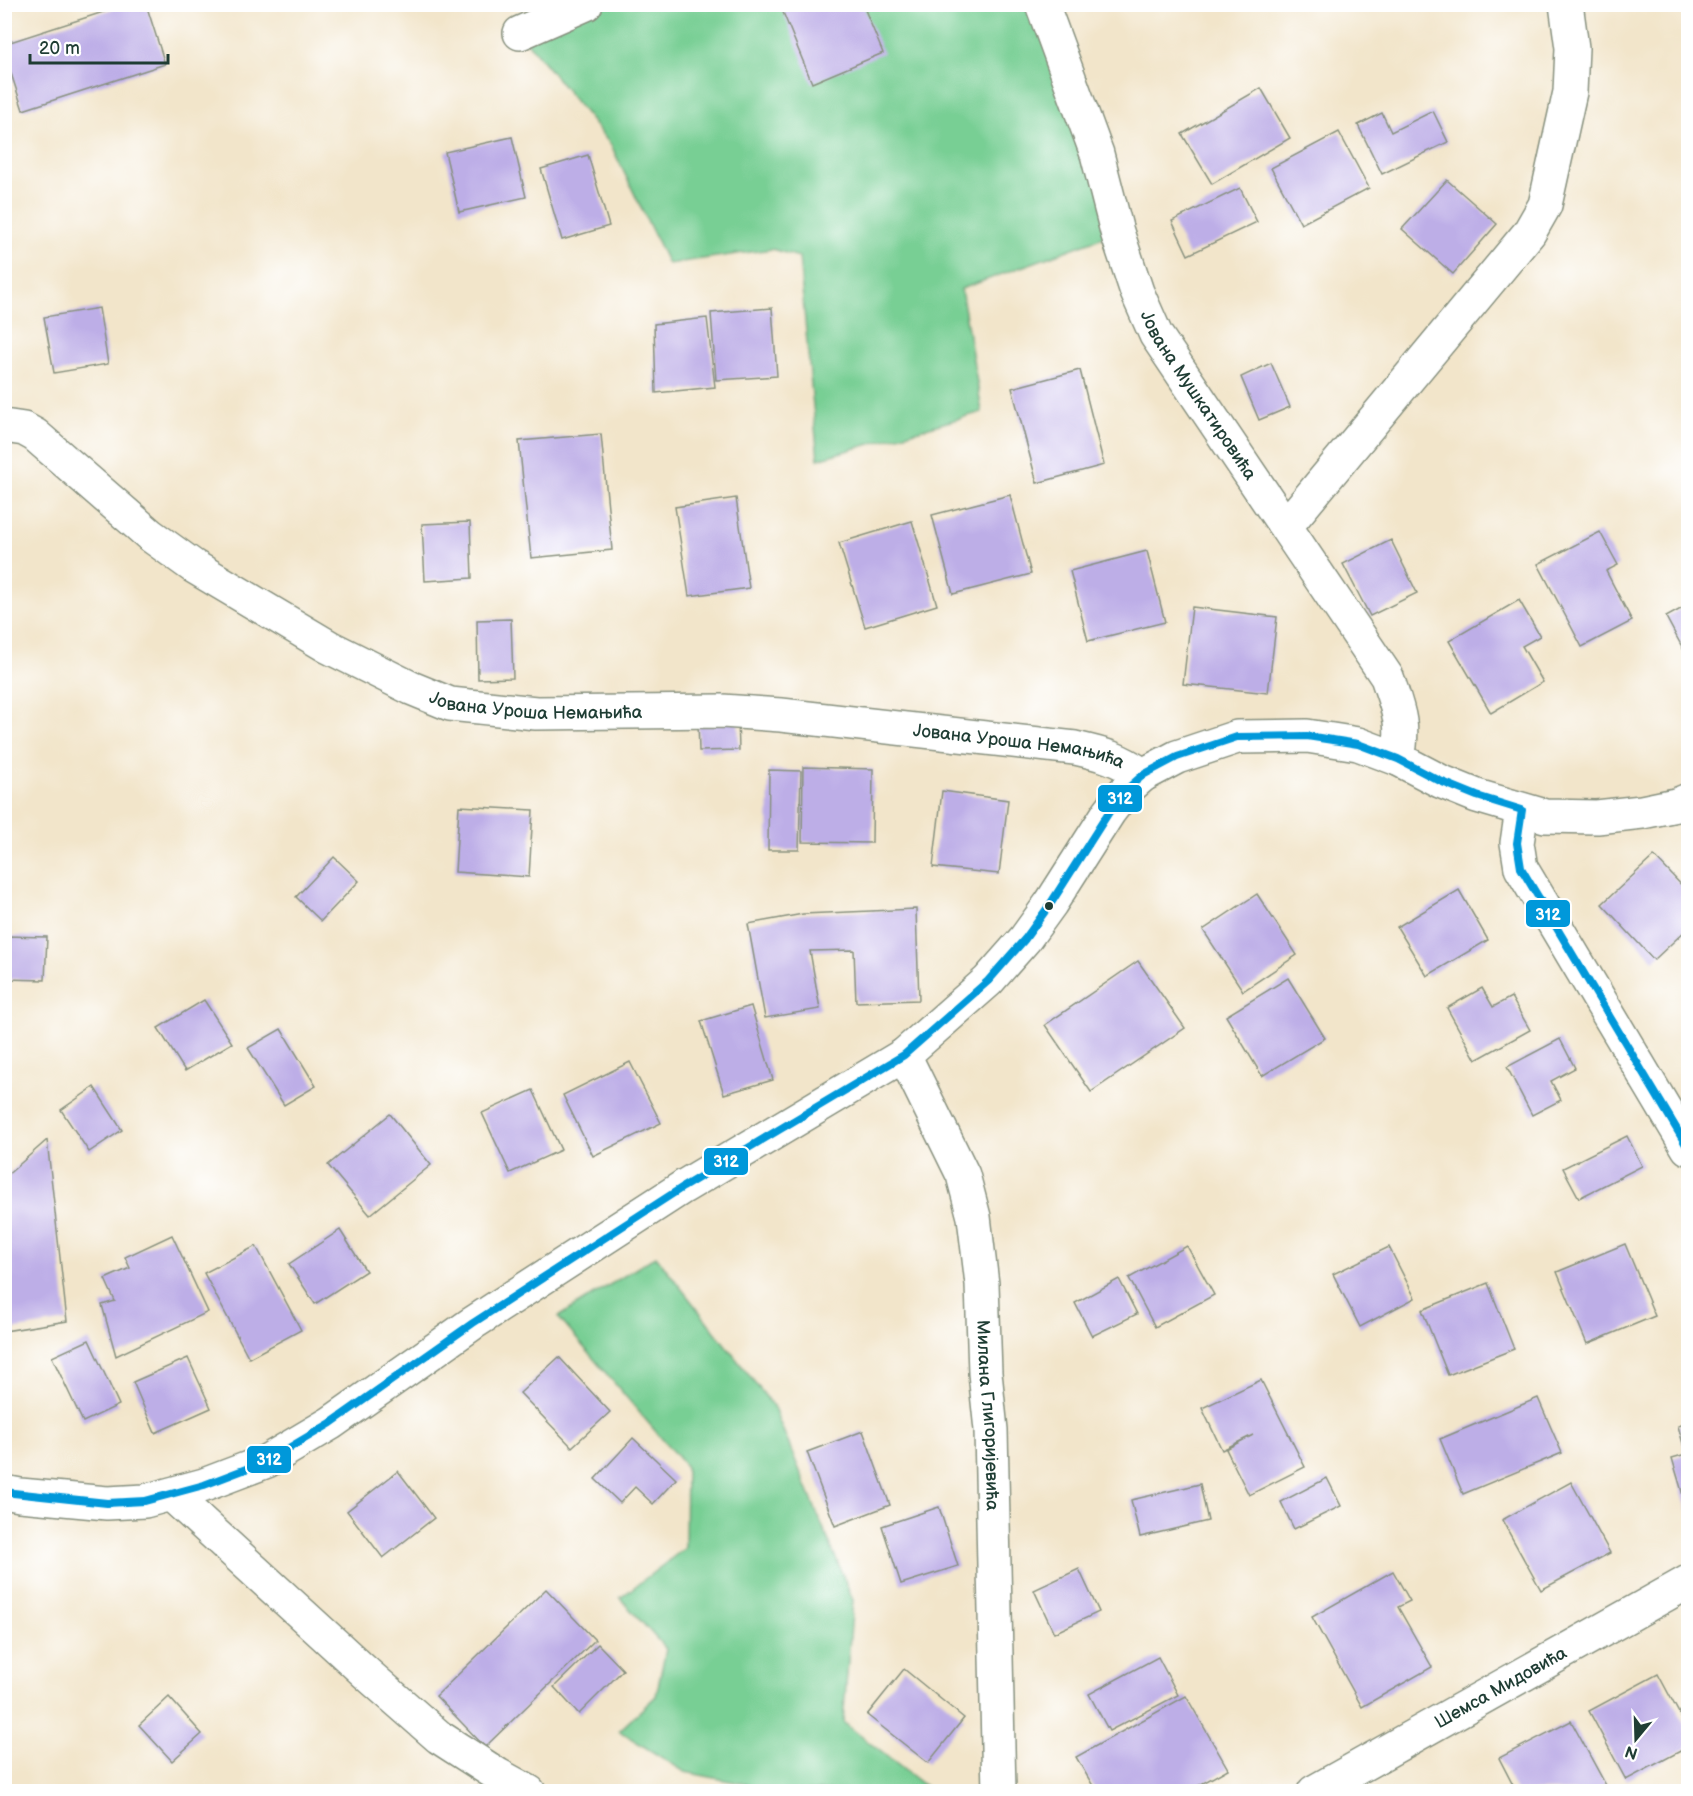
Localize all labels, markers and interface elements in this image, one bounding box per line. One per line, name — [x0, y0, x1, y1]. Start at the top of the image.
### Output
scale bar — [30, 27, 168, 65]
text: 20 m — [39, 38, 80, 59]
street label: Јована Мушкатировића — [1136, 307, 1261, 484]
street label: Јована Уроша Немањића — [426, 686, 643, 724]
street label: Јована Уроша Немањића — [912, 719, 1128, 773]
line badge: 312 — [1097, 784, 1143, 813]
text: 312 — [1107, 790, 1133, 809]
line badge: 312 — [1525, 899, 1571, 928]
unlabelled marker — [1043, 900, 1055, 912]
text: 312 — [1535, 906, 1561, 925]
line badge: 312 — [703, 1147, 749, 1176]
text: 312 — [713, 1153, 739, 1172]
street label: Милана Глигоријевића — [973, 1319, 1003, 1511]
line badge: 312 — [246, 1445, 292, 1474]
text: 312 — [256, 1451, 282, 1470]
street label: Шемса Мидовића — [1431, 1642, 1571, 1733]
north arrow — [1606, 1709, 1666, 1769]
text: N — [1623, 1741, 1640, 1763]

